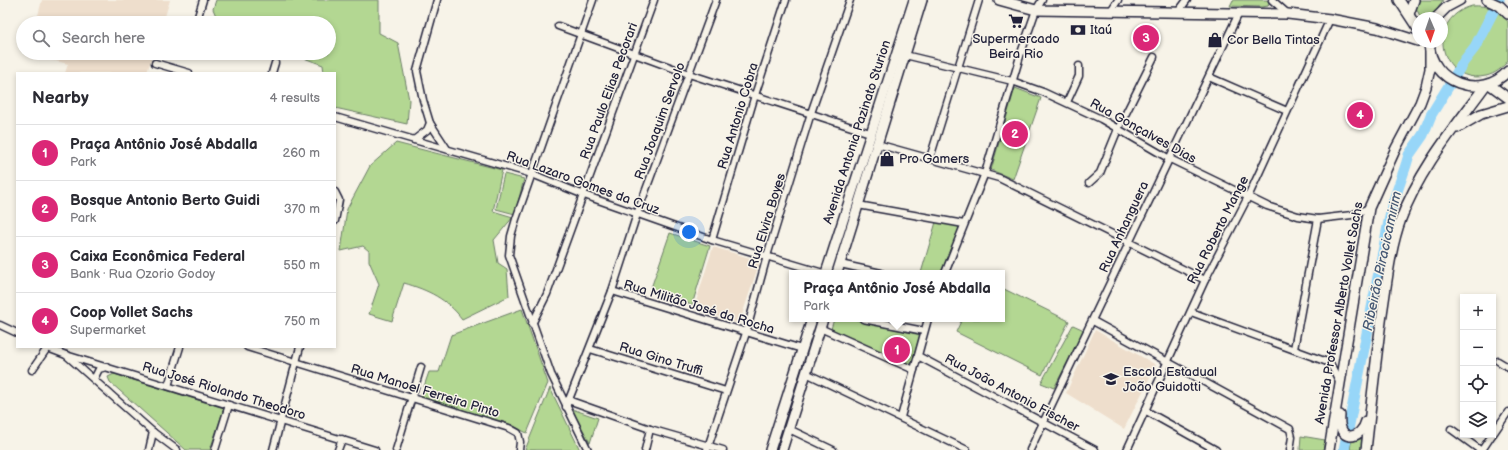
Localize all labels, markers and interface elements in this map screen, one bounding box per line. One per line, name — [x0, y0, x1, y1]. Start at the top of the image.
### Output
supermarket icon: Supermercado Beira Rio — [1007, 12, 1025, 30]
north arrow — [1412, 12, 1448, 48]
search box — [16, 16, 336, 60]
street label: Rua Paulo Elias Pecorari — [577, 20, 641, 162]
bank icon: Itaú — [1069, 21, 1087, 39]
place label: Itaú — [1090, 22, 1112, 38]
pin: 3 — [1133, 23, 1159, 53]
icon: search — [30, 27, 52, 49]
text: Search here — [62, 29, 145, 48]
place label: Supermercado Beira Rio — [972, 31, 1060, 62]
shop icon: Cor Bella Tintas — [1206, 31, 1224, 49]
place label: Cor Bella Tintas — [1227, 32, 1320, 48]
street label: Avenida Antonia Pazinato Sturion — [820, 38, 894, 226]
street label: Rua Joaquim Servolo — [631, 60, 689, 182]
street label: Rua Antonio Cobra — [714, 61, 762, 171]
text: Nearby — [32, 88, 89, 108]
text: 4 results — [270, 90, 320, 106]
street label: Rua Gonçalves Dias — [1087, 95, 1199, 167]
pin: 4 — [1347, 100, 1373, 130]
pin: 2 — [1002, 119, 1028, 149]
text: Praça Antônio José Abdalla — [70, 135, 258, 154]
text: 1 — [42, 145, 48, 161]
text: 260 m — [282, 145, 320, 161]
street label: Rua Lazaro Gomes da Cruz — [504, 148, 662, 218]
shop icon: Pro Gamers — [878, 150, 896, 168]
place label: Pro Gamers — [899, 151, 970, 167]
text: Park — [70, 154, 96, 170]
street label: Rua Elvira Boyes — [745, 171, 789, 271]
street label: Rua Roberto Mange — [1184, 173, 1252, 287]
street label: Rua Anhanguera — [1096, 179, 1152, 275]
water label: Ribeirão Piracicamirim — [1359, 189, 1405, 332]
text: Bosque Antonio Berto Guidi — [70, 191, 260, 210]
street label: Avenida Professor Alberto Vollet Sachs — [1312, 200, 1367, 425]
text: 2 — [41, 201, 49, 217]
text: 370 m — [284, 201, 320, 217]
text: Park — [70, 210, 96, 226]
your location — [679, 222, 699, 242]
text: Caixa Econômica Federal — [70, 247, 245, 266]
text: 3 — [41, 257, 49, 273]
text: 550 m — [283, 257, 320, 273]
text: Bank · Rua Ozorio Godoy — [70, 266, 215, 282]
popup — [789, 270, 1005, 322]
street label: Rua Militão José da Rocha — [622, 276, 776, 338]
text: Praça Antônio José Abdalla — [803, 279, 991, 298]
map controls — [1460, 294, 1496, 438]
button: + — [1460, 294, 1496, 330]
text: Park — [803, 298, 829, 314]
text: Coop Vollet Sachs — [70, 303, 193, 322]
text: 4 — [41, 313, 49, 329]
text: 750 m — [284, 313, 320, 329]
text: Supermarket — [70, 322, 146, 338]
button: − — [1460, 330, 1496, 366]
pin: 1 — [884, 335, 910, 365]
street label: Rua Gino Truffi — [617, 339, 705, 379]
street label: Rua João Antonio Fischer — [942, 351, 1082, 435]
street label: Rua José Riolando Theodoro — [140, 359, 308, 423]
street label: Rua Manoel Ferreira Pinto — [349, 361, 501, 421]
place label: Escola Estadual João Guidotti — [1123, 364, 1217, 395]
button: locate — [1460, 366, 1496, 402]
school or university icon: Escola Estadual João Guidotti — [1102, 370, 1120, 388]
button: layers — [1460, 402, 1496, 438]

